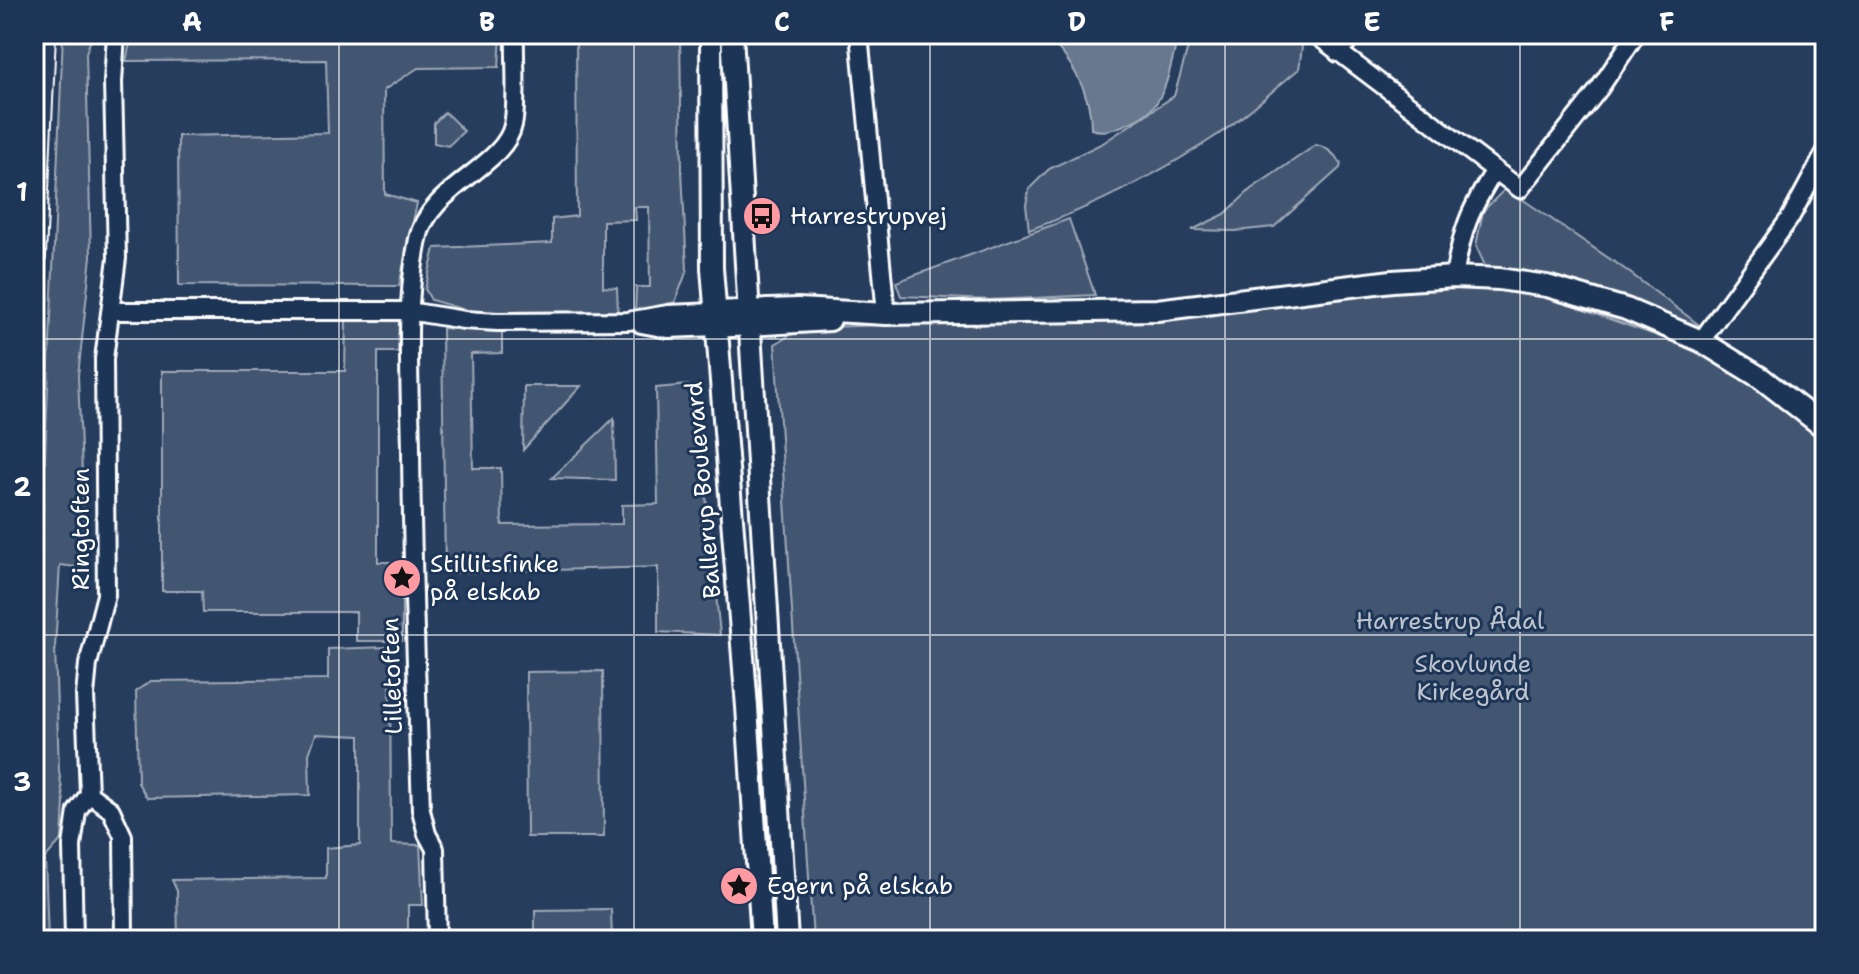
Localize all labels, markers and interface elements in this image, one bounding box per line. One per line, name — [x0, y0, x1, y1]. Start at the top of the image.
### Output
text: A — [182, 4, 202, 39]
text: B — [479, 4, 495, 39]
text: C — [774, 4, 790, 39]
text: D — [1068, 4, 1086, 39]
text: E — [1363, 4, 1381, 39]
text: F — [1659, 4, 1675, 39]
text: 1 — [16, 174, 28, 209]
bus stop icon: Harrestrupvej — [741, 195, 783, 237]
place label: Harrestrupvej — [790, 200, 947, 232]
street label: Ballerup Boulevard — [678, 380, 728, 600]
street label: Ringtoften — [65, 468, 97, 590]
text: 2 — [13, 469, 31, 504]
place label: Stillitsfinke på elskab — [430, 548, 559, 608]
place icon: Stillitsfinke på elskab — [381, 557, 423, 599]
park label: Harrestrup Ådal — [1356, 605, 1545, 637]
street label: Lilletoften — [374, 617, 410, 735]
park label: Skovlunde Kirkegård — [1415, 648, 1531, 708]
text: 3 — [13, 764, 31, 799]
place icon: Egern på elskab — [718, 865, 760, 907]
place label: Egern på elskab — [767, 870, 953, 902]

